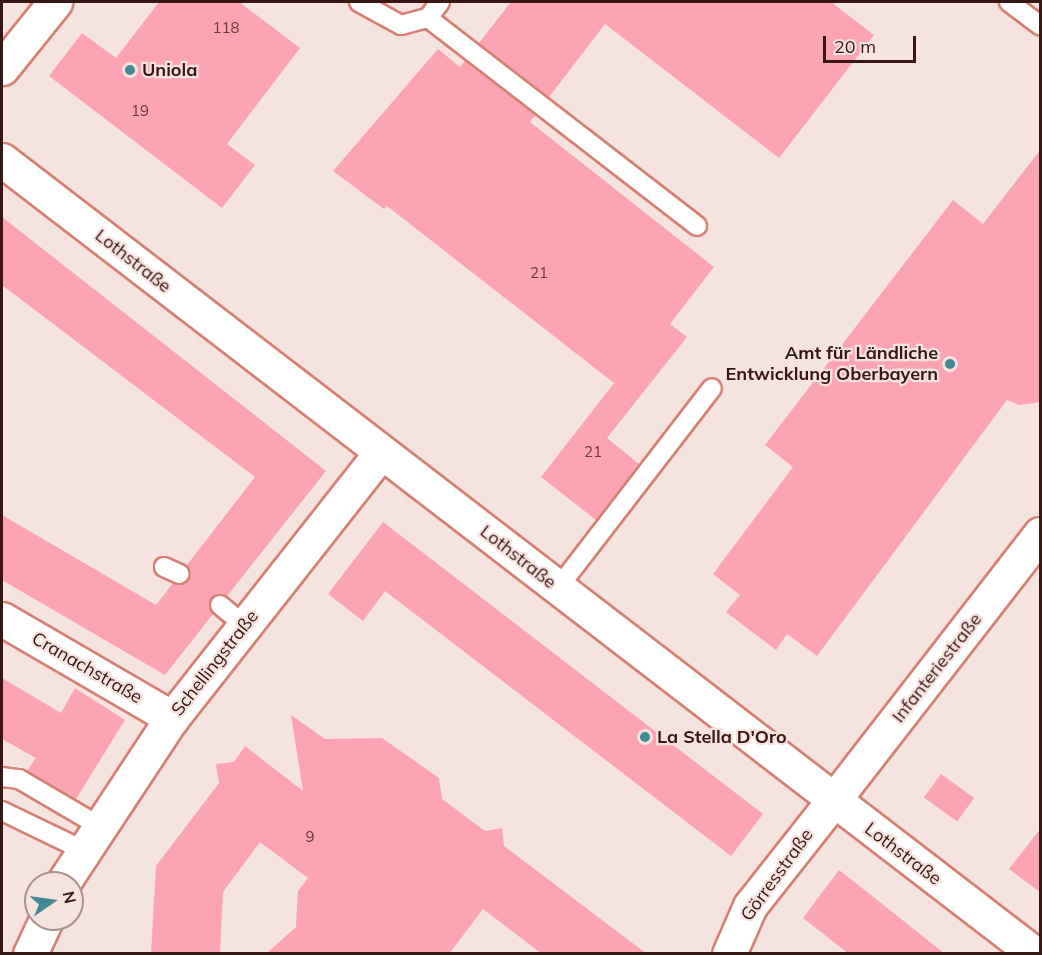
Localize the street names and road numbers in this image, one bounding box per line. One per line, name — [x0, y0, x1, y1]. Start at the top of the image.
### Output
street label: Lothstraße — [91, 225, 175, 297]
street label: Lothstraße — [476, 521, 560, 593]
street label: Schellingstraße — [167, 606, 263, 720]
street label: Infanteriestraße — [888, 609, 986, 727]
street label: Cranachstraße — [28, 628, 146, 708]
street label: Lothstraße — [860, 818, 946, 890]
street label: Görresstraße — [736, 825, 818, 925]

